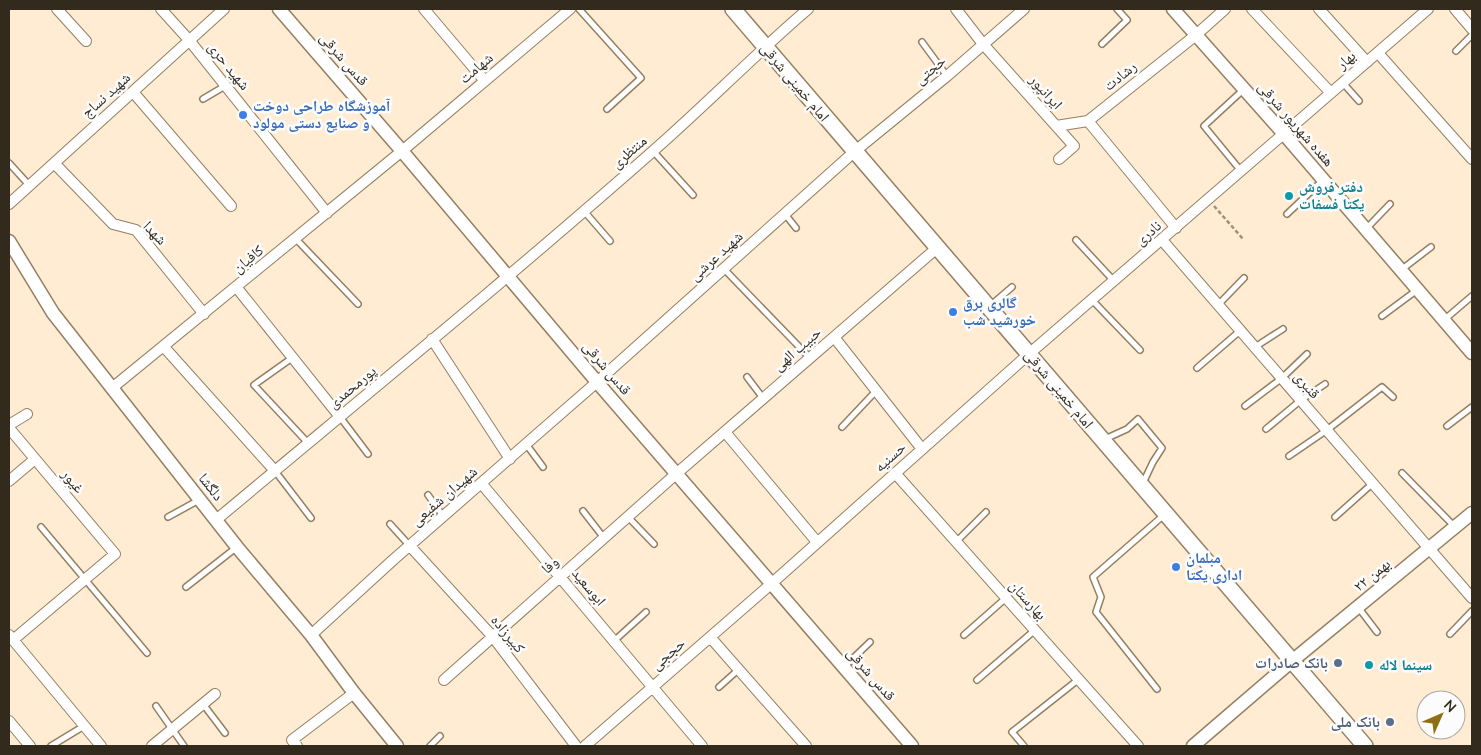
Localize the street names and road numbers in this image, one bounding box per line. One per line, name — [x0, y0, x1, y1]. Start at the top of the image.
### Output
street label: قدس شرقی — [315, 28, 373, 90]
street label: شهید حری — [203, 38, 255, 94]
street label: امام خمینی شرقی — [756, 38, 834, 126]
street label: بهار — [1331, 46, 1360, 75]
street label: شهامت — [455, 48, 497, 88]
street label: حجتی — [910, 51, 950, 89]
street label: رشادت — [1099, 56, 1141, 95]
street label: شهید نساج — [77, 68, 135, 122]
street label: ایرانپور — [1024, 69, 1067, 114]
street label: هفده شهریور شرقی — [1254, 77, 1338, 171]
street label: منتظری — [607, 131, 651, 173]
street label: نادری — [1130, 216, 1166, 250]
street label: شهدا — [139, 217, 171, 249]
street label: شهید عرشی — [685, 226, 747, 285]
street label: کافیان — [228, 240, 268, 278]
street label: حبیب الهی — [768, 322, 826, 376]
street label: قدس شرقی — [578, 337, 636, 399]
street label: امام خمینی شرقی — [1020, 345, 1098, 433]
street label: پورمحمدی — [324, 361, 380, 413]
street label: قنبری — [1289, 367, 1325, 403]
street label: حسنیه — [870, 437, 910, 476]
street label: شهیدان شفیعی — [407, 462, 482, 530]
street label: غیور — [56, 464, 89, 498]
street label: دلگشا — [194, 469, 228, 505]
street label: وفا — [537, 552, 563, 578]
street label: ۲۲ بهمن — [1349, 554, 1395, 596]
street label: ابوسعید — [567, 564, 611, 610]
street label: بهارستان — [1005, 576, 1051, 624]
street label: کبیرزاده — [486, 611, 530, 657]
street label: حججی — [646, 633, 690, 675]
street label: قدس شرقی — [842, 643, 900, 705]

